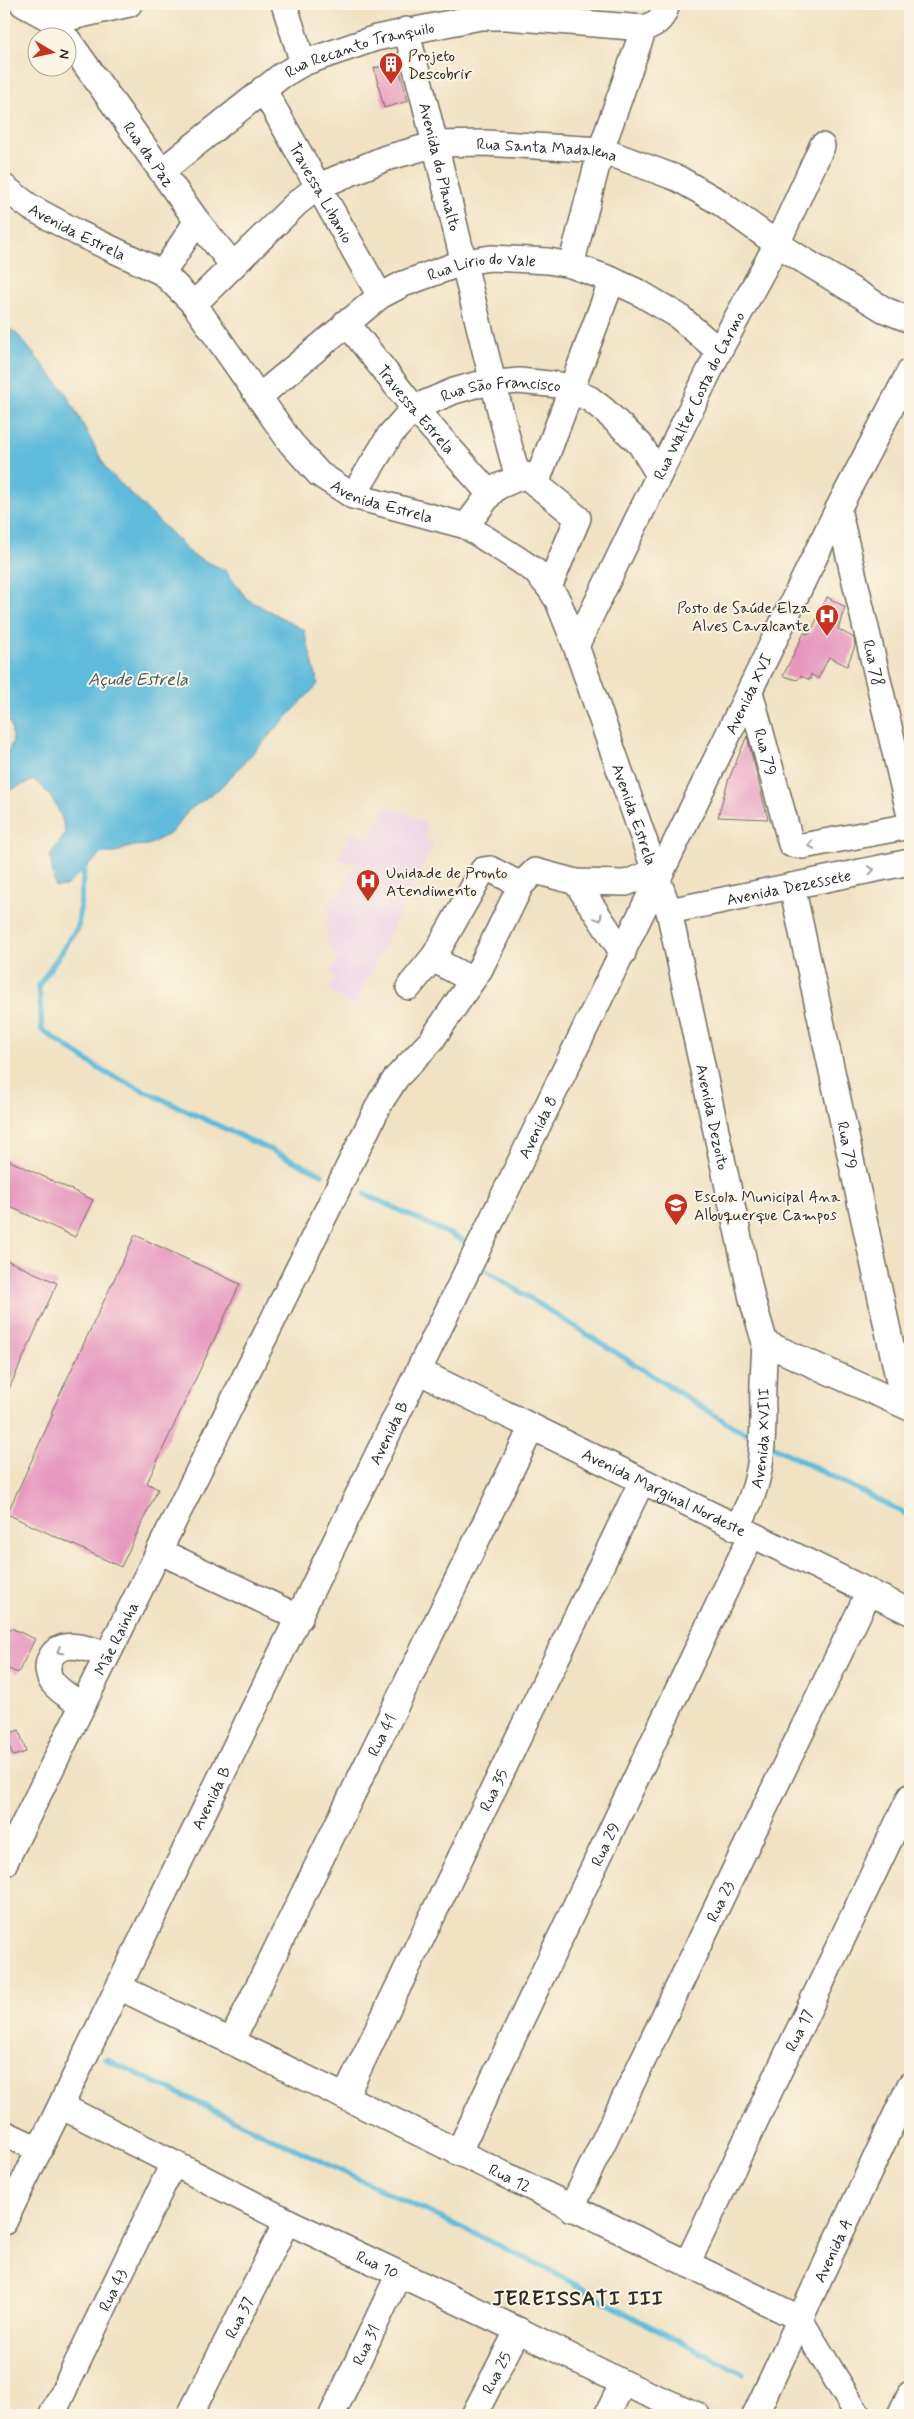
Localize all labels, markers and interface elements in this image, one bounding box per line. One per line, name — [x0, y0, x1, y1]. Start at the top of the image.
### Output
street label: Rua Recanto Tranquilo — [281, 17, 436, 83]
north arrow — [28, 28, 78, 78]
place label: Projeto Descobrir — [408, 46, 472, 85]
text: N — [54, 48, 73, 60]
building icon: Projeto Descobrir — [378, 51, 404, 85]
street label: Avenida do Planalto — [413, 101, 465, 233]
street label: Rua da Paz — [118, 118, 178, 192]
street label: Rua Santa Madalena — [476, 134, 621, 167]
street label: Travessa Libanio — [283, 139, 357, 248]
street label: Avenida Estrela — [24, 199, 129, 266]
street label: Rua Lirio do Vale — [425, 249, 537, 286]
street label: Rua Walter Costa do Carmo — [649, 308, 751, 484]
street label: Travessa Estrela — [372, 361, 459, 459]
street label: Rua São Francisco — [438, 372, 562, 407]
street label: Avenida Estrela — [326, 475, 435, 529]
place label: Posto de Saúde Elza Alves Cavalcante — [677, 598, 810, 637]
hospital icon: Posto de Saúde Elza Alves Cavalcante — [814, 603, 840, 637]
street label: Rua 78 — [857, 638, 888, 689]
street label: Avenida XVI — [721, 650, 778, 738]
water label: Açude Estrela — [88, 668, 188, 692]
street label: Rua 79 — [748, 726, 781, 778]
street label: Avenida Estrela — [606, 761, 661, 869]
one-way arrow — [806, 839, 815, 849]
place label: Unidade de Pronto Atendimento — [386, 863, 508, 902]
street label: Avenida Dezessete — [725, 865, 853, 911]
one-way arrow — [866, 865, 875, 876]
hospital icon: Unidade de Pronto Atendimento — [355, 868, 381, 902]
one-way arrow — [593, 912, 603, 921]
street label: Avenida Dezoito — [690, 1062, 733, 1172]
street label: Avenida 8 — [514, 1093, 563, 1162]
street label: Rua 79 — [831, 1120, 862, 1171]
place label: Escola Municipal Ana Albuquerque Campos — [694, 1187, 841, 1226]
school or university icon: Escola Municipal Ana Albuquerque Campos — [663, 1192, 689, 1226]
street label: Avenida XVIII — [746, 1388, 775, 1491]
street label: Avenida B — [365, 1398, 414, 1469]
street label: Avenida Marginal Nordeste — [578, 1444, 749, 1542]
street label: Mãe Rainha — [90, 1598, 144, 1679]
one-way arrow — [56, 1644, 65, 1654]
street label: Rua 41 — [363, 1711, 402, 1760]
street label: Avenida B — [188, 1763, 236, 1834]
street label: Rua 35 — [475, 1766, 514, 1815]
street label: Rua 29 — [587, 1819, 625, 1870]
street label: Rua 23 — [702, 1877, 740, 1926]
street label: Rua 17 — [781, 2007, 819, 2055]
street label: Rua 12 — [485, 2160, 534, 2198]
street label: Avenida A — [810, 2216, 858, 2286]
street label: Rua 10 — [352, 2246, 402, 2284]
street label: Rua 43 — [95, 2266, 133, 2315]
district label: JEREISSATI III — [492, 2285, 664, 2313]
street label: Rua 37 — [221, 2294, 259, 2343]
street label: Rua 31 — [348, 2321, 386, 2369]
street label: Rua 25 — [478, 2348, 517, 2398]

